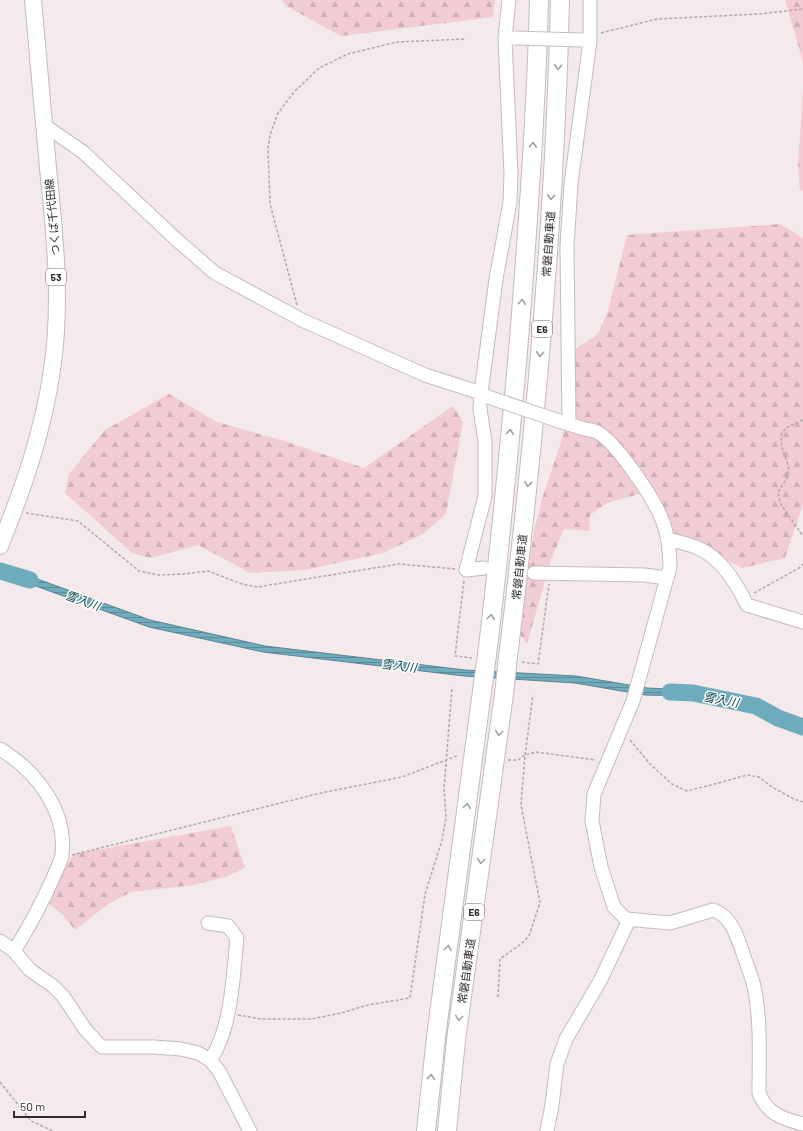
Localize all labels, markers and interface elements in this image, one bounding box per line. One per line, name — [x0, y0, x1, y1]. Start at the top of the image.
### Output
one-way arrow — [553, 64, 562, 70]
one-way arrow — [528, 142, 537, 148]
street label: つくば千代田線 — [42, 178, 62, 256]
one-way arrow — [547, 194, 555, 200]
street label: 常磐自動車道 — [539, 211, 557, 277]
road number: 53 — [46, 269, 66, 285]
one-way arrow — [517, 299, 526, 305]
road number: E6 — [532, 321, 552, 337]
one-way arrow — [535, 351, 544, 357]
one-way arrow — [506, 429, 515, 435]
one-way arrow — [523, 481, 532, 487]
street label: 常磐自動車道 — [509, 534, 529, 600]
water label: 雪入川 — [64, 588, 104, 613]
one-way arrow — [486, 614, 495, 620]
water label: 雪入川 — [380, 656, 420, 674]
water label: 雪入川 — [702, 689, 742, 710]
one-way arrow — [495, 730, 504, 736]
one-way arrow — [462, 803, 471, 809]
one-way arrow — [477, 858, 486, 864]
road number: E6 — [464, 904, 484, 920]
street label: 常磐自動車道 — [455, 937, 477, 1005]
one-way arrow — [443, 945, 452, 951]
one-way arrow — [455, 1015, 464, 1021]
one-way arrow — [427, 1074, 436, 1080]
scale bar — [14, 1093, 85, 1119]
text: 50 m — [20, 1099, 45, 1113]

